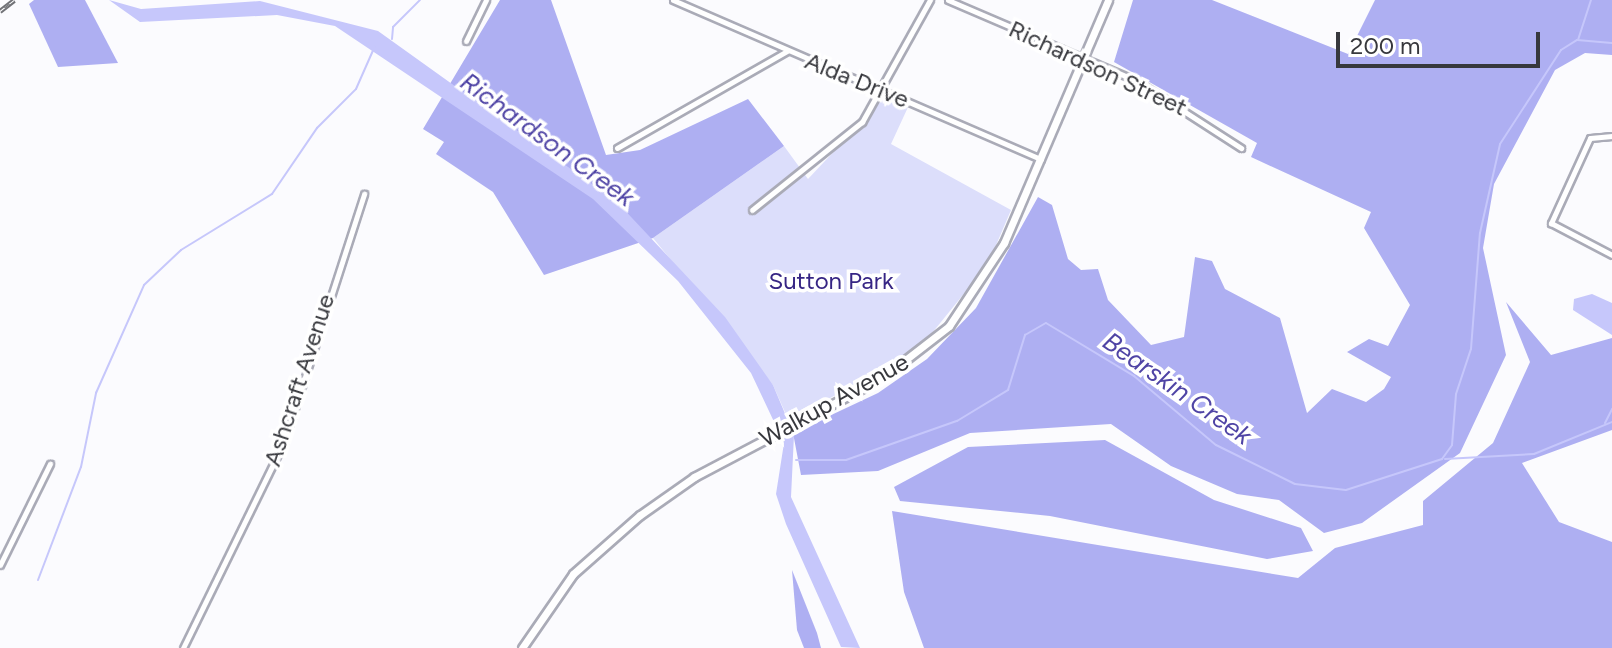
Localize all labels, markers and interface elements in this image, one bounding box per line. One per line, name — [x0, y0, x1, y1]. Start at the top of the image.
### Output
street label: Richardson Street — [1004, 14, 1192, 122]
scale bar — [1340, 16, 1544, 66]
text: 200 m — [1350, 31, 1421, 60]
street label: Alda Drive — [801, 46, 913, 114]
water label: Richardson Creek — [454, 66, 640, 214]
park label: Sutton Park — [768, 267, 894, 295]
street label: Ashcraft Avenue — [258, 290, 340, 470]
water label: Bearskin Creek — [1097, 326, 1257, 452]
street label: Walkup Avenue — [754, 347, 914, 453]

